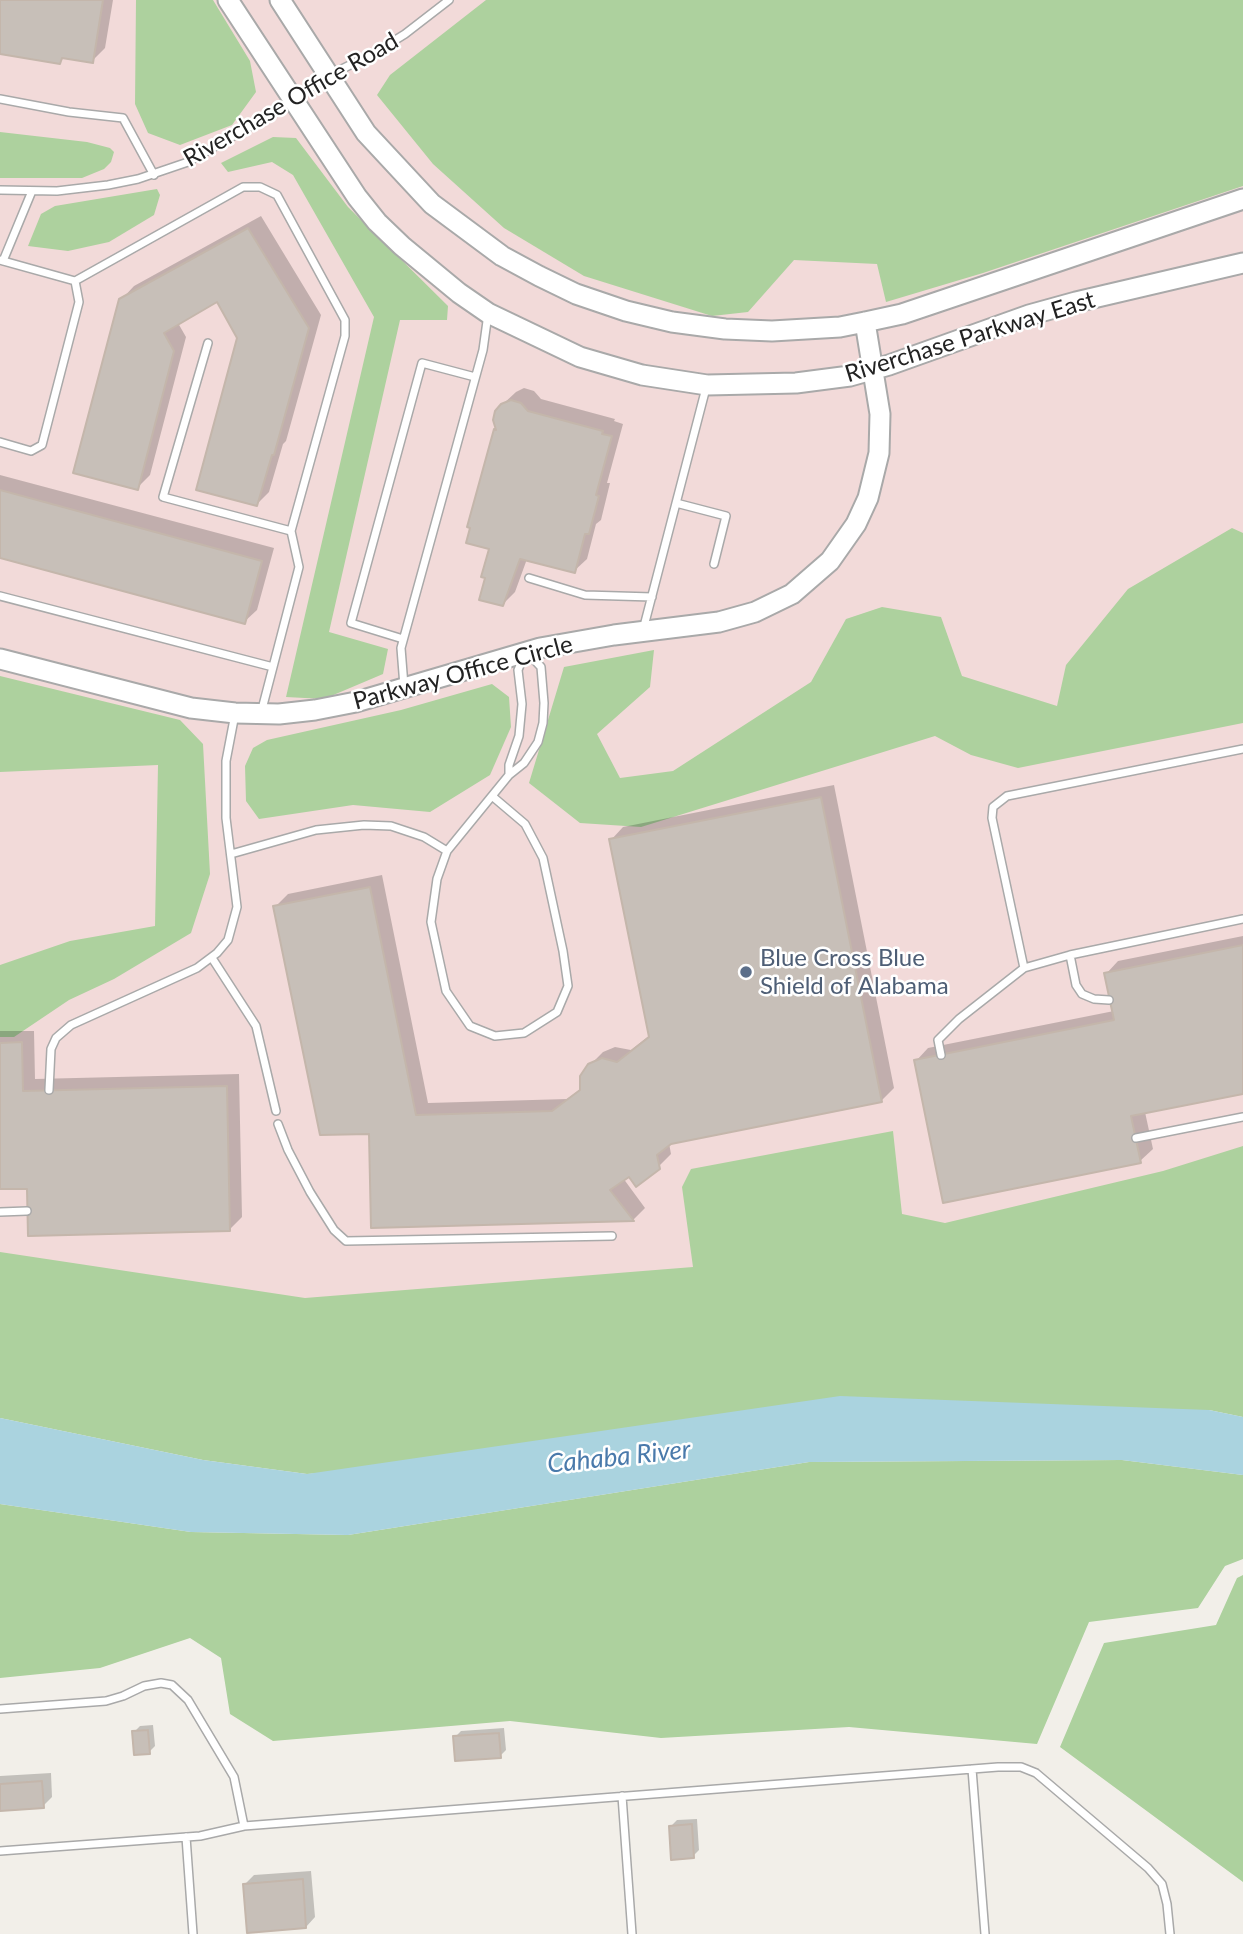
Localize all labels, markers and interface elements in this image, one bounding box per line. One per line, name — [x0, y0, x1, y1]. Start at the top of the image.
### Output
street label: Riverchase Office Road — [178, 27, 404, 173]
street label: Riverchase Parkway East — [841, 285, 1099, 389]
street label: Parkway Office Circle — [350, 630, 576, 716]
place label: Blue Cross Blue Shield of Alabama — [760, 944, 949, 1000]
marker: Blue Cross Blue Shield of Alabama — [738, 964, 754, 980]
water label: Cahaba River — [546, 1434, 692, 1480]

